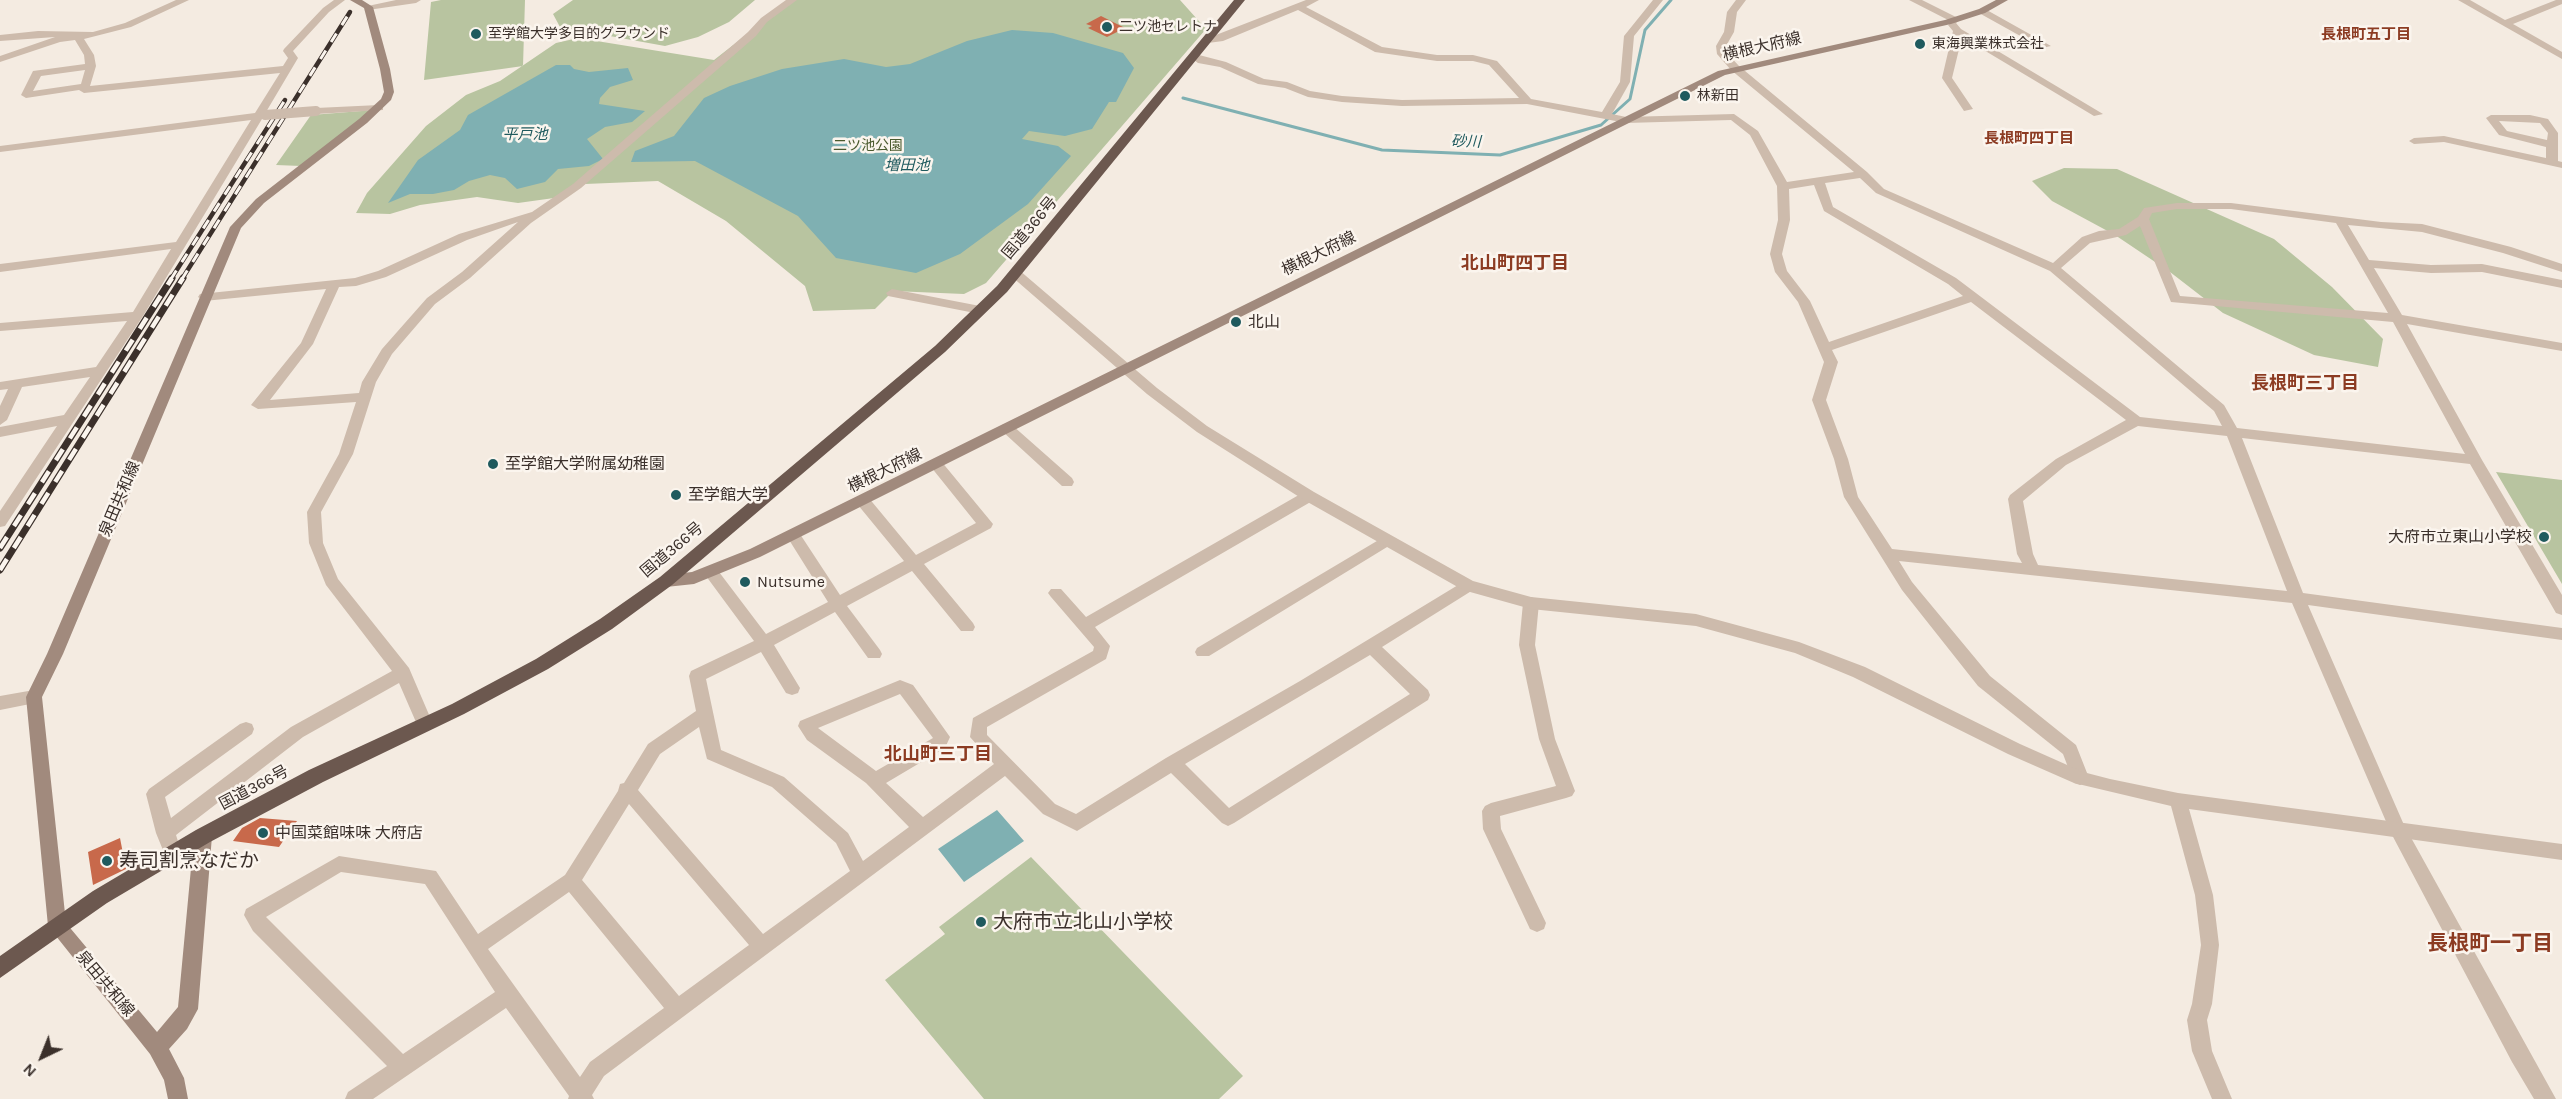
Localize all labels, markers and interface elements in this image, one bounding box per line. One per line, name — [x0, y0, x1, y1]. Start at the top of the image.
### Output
place label: 二ツ池セレトナ — [1119, 19, 1217, 35]
marker: 二ツ池セレトナ — [1100, 20, 1114, 34]
place label: 至学館大学多目的グラウンド — [488, 26, 670, 42]
district label: 長根町五丁目 — [2321, 26, 2411, 44]
marker: 至学館大学多目的グラウンド — [469, 27, 483, 41]
street label: 横根大府線 — [1721, 29, 1803, 65]
place label: 東海興業株式会社 — [1932, 36, 2044, 52]
marker: 東海興業株式会社 — [1913, 37, 1927, 51]
place label: 林新田 — [1697, 88, 1739, 104]
marker: 林新田 — [1678, 89, 1692, 103]
water label: 平戸池 — [503, 126, 547, 144]
district label: 長根町四丁目 — [1984, 130, 2074, 148]
water label: 砂川 — [1451, 132, 1481, 152]
park label: 二ツ池公園 — [833, 138, 903, 154]
water label: 増田池 — [885, 157, 929, 175]
street label: 国道366号 — [998, 193, 1062, 263]
street label: 横根大府線 — [1279, 228, 1359, 280]
district label: 北山町四丁目 — [1461, 253, 1569, 275]
place label: 北山 — [1248, 312, 1280, 332]
marker: 北山 — [1229, 315, 1243, 329]
district label: 長根町三丁目 — [2251, 373, 2359, 395]
street label: 横根大府線 — [845, 445, 925, 497]
place label: 至学館大学附属幼稚園 — [505, 454, 665, 474]
marker: 至学館大学附属幼稚園 — [486, 457, 500, 471]
street label: 泉田共和線 — [96, 458, 144, 540]
place label: 至学館大学 — [688, 485, 768, 505]
marker: 至学館大学 — [669, 488, 683, 502]
street label: 国道366号 — [637, 518, 707, 582]
place label: 大府市立東山小学校 — [2388, 527, 2532, 547]
marker: 大府市立東山小学校 — [2537, 530, 2551, 544]
place label: Nutsume — [757, 572, 825, 592]
marker: Nutsume — [738, 575, 752, 589]
district label: 北山町三丁目 — [884, 744, 992, 766]
street label: 国道366号 — [216, 762, 292, 814]
place label: 中国菜館味味 大府店 — [275, 823, 423, 843]
marker: 中国菜館味味 大府店 — [256, 826, 270, 840]
place label: 寿司割烹なだか — [119, 849, 259, 873]
marker: 寿司割烹なだか — [100, 854, 114, 868]
place label: 大府市立北山小学校 — [993, 910, 1173, 934]
marker: 大府市立北山小学校 — [974, 915, 988, 929]
district label: 長根町一丁目 — [2427, 931, 2553, 957]
street label: 泉田共和線 — [72, 947, 138, 1021]
north arrow — [12, 1027, 72, 1087]
text: N — [19, 1060, 40, 1081]

